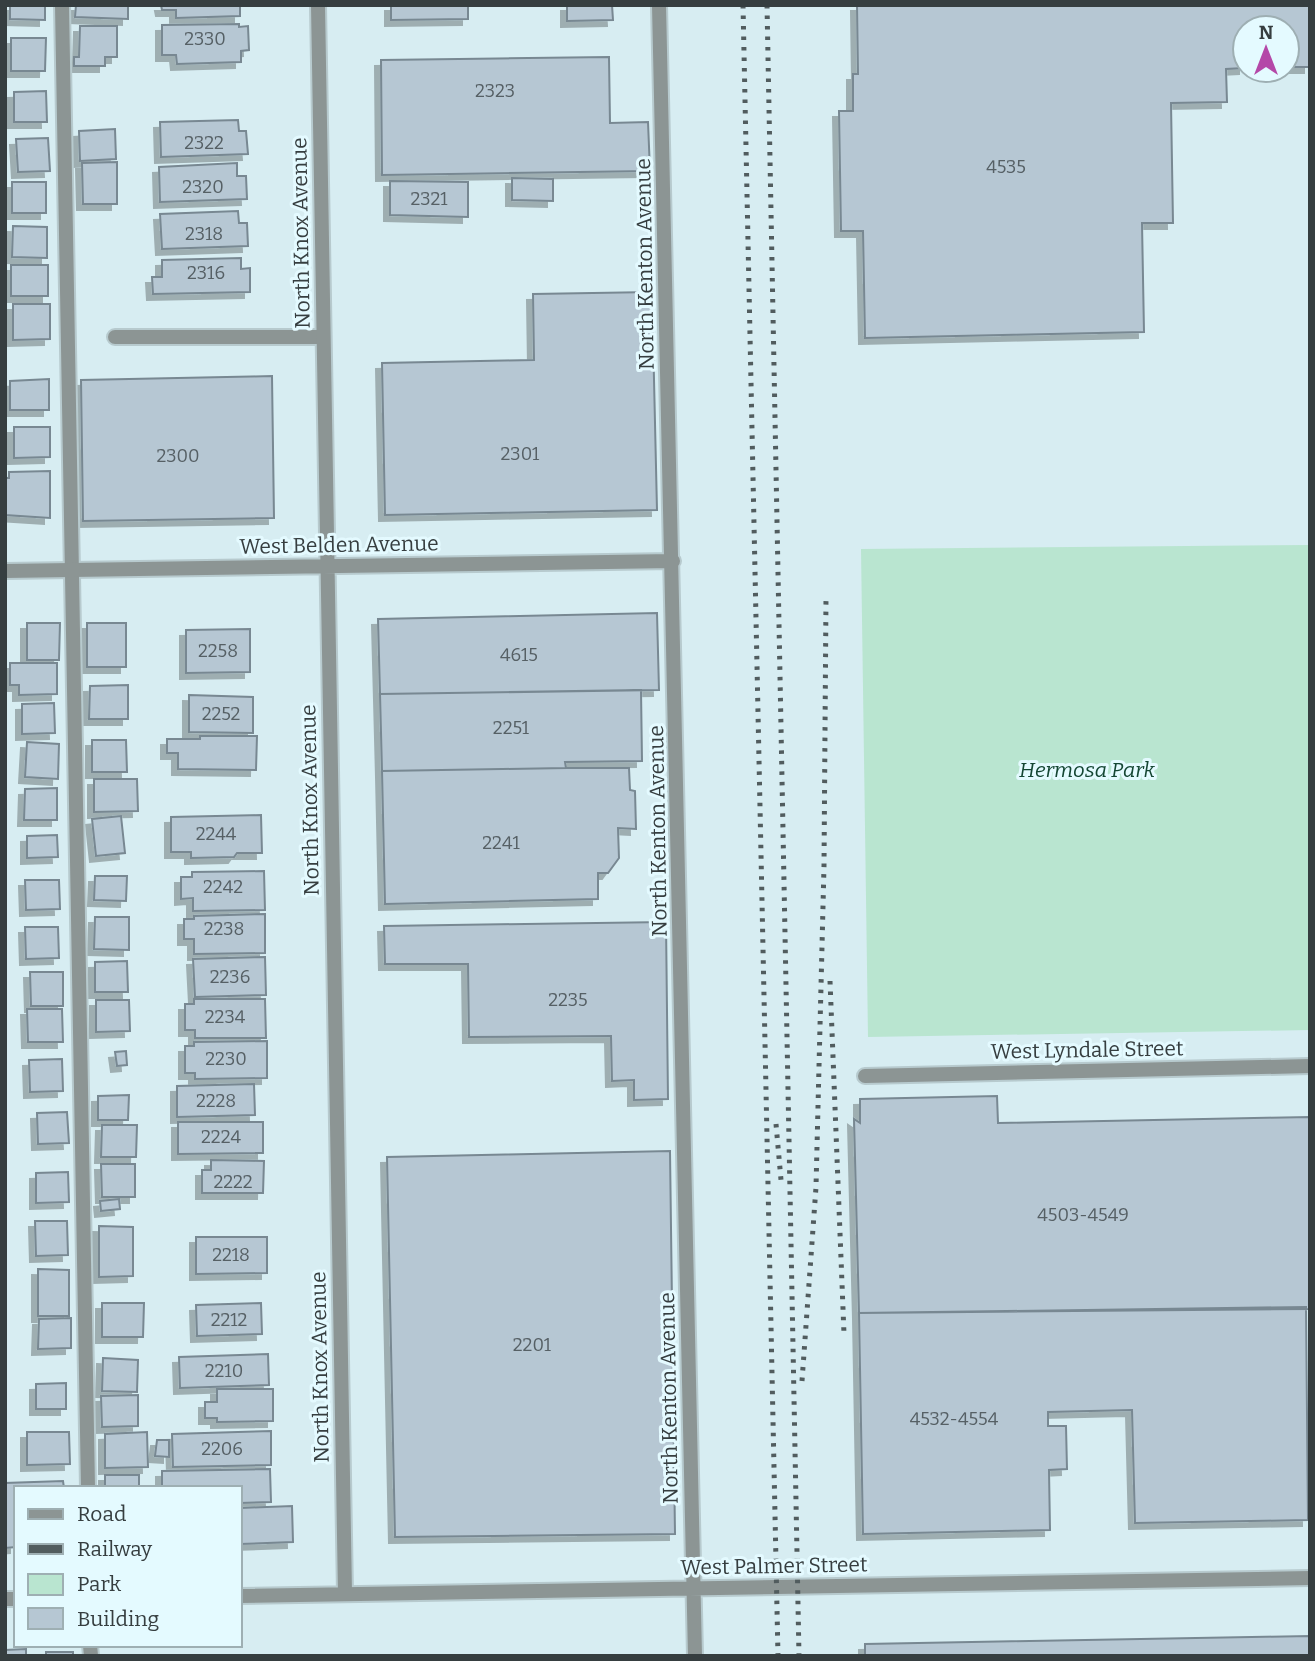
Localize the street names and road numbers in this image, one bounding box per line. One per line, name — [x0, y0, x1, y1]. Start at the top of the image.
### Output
street label: North Knox Avenue — [286, 137, 316, 329]
street label: North Kenton Avenue — [630, 158, 660, 370]
street label: West Belden Avenue — [239, 530, 439, 560]
street label: North Knox Avenue — [295, 704, 325, 896]
street label: North Kenton Avenue — [643, 725, 673, 937]
street label: West Lyndale Street — [990, 1035, 1184, 1065]
street label: North Knox Avenue — [305, 1271, 335, 1463]
street label: North Kenton Avenue — [654, 1292, 684, 1504]
street label: West Palmer Street — [680, 1551, 868, 1581]

